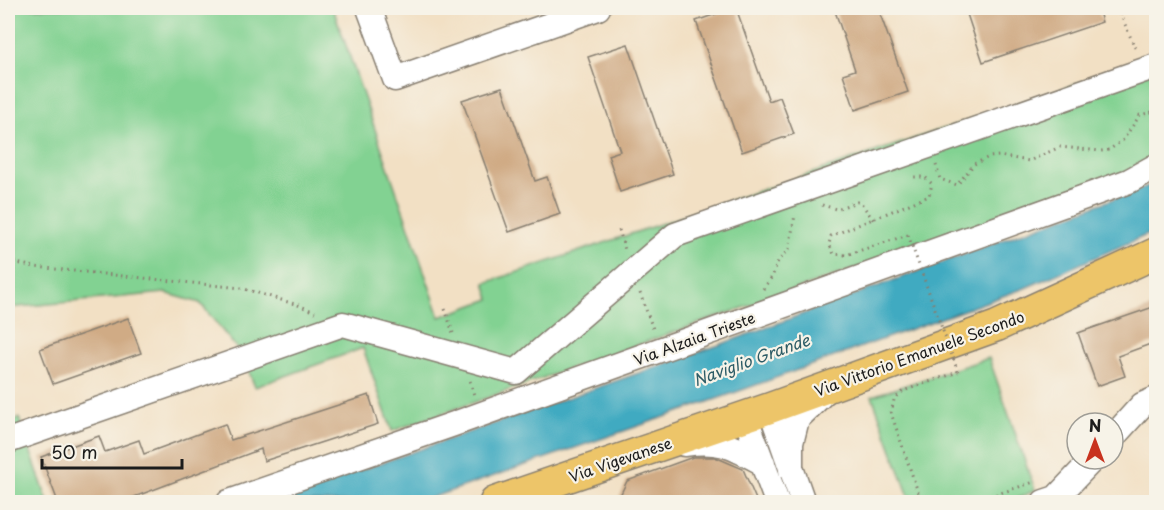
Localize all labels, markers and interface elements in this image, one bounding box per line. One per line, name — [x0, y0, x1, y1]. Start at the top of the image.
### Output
street label: Via Vittorio Emanuele Secondo — [811, 304, 1027, 402]
street label: Via Alzaia Trieste — [630, 305, 758, 371]
water label: Naviglio Grande — [689, 326, 814, 391]
north arrow — [1065, 411, 1125, 471]
text: N — [1089, 413, 1101, 437]
street label: Via Vigevanese — [565, 431, 675, 487]
scale bar — [42, 432, 182, 470]
text: 50 m — [51, 438, 98, 465]

